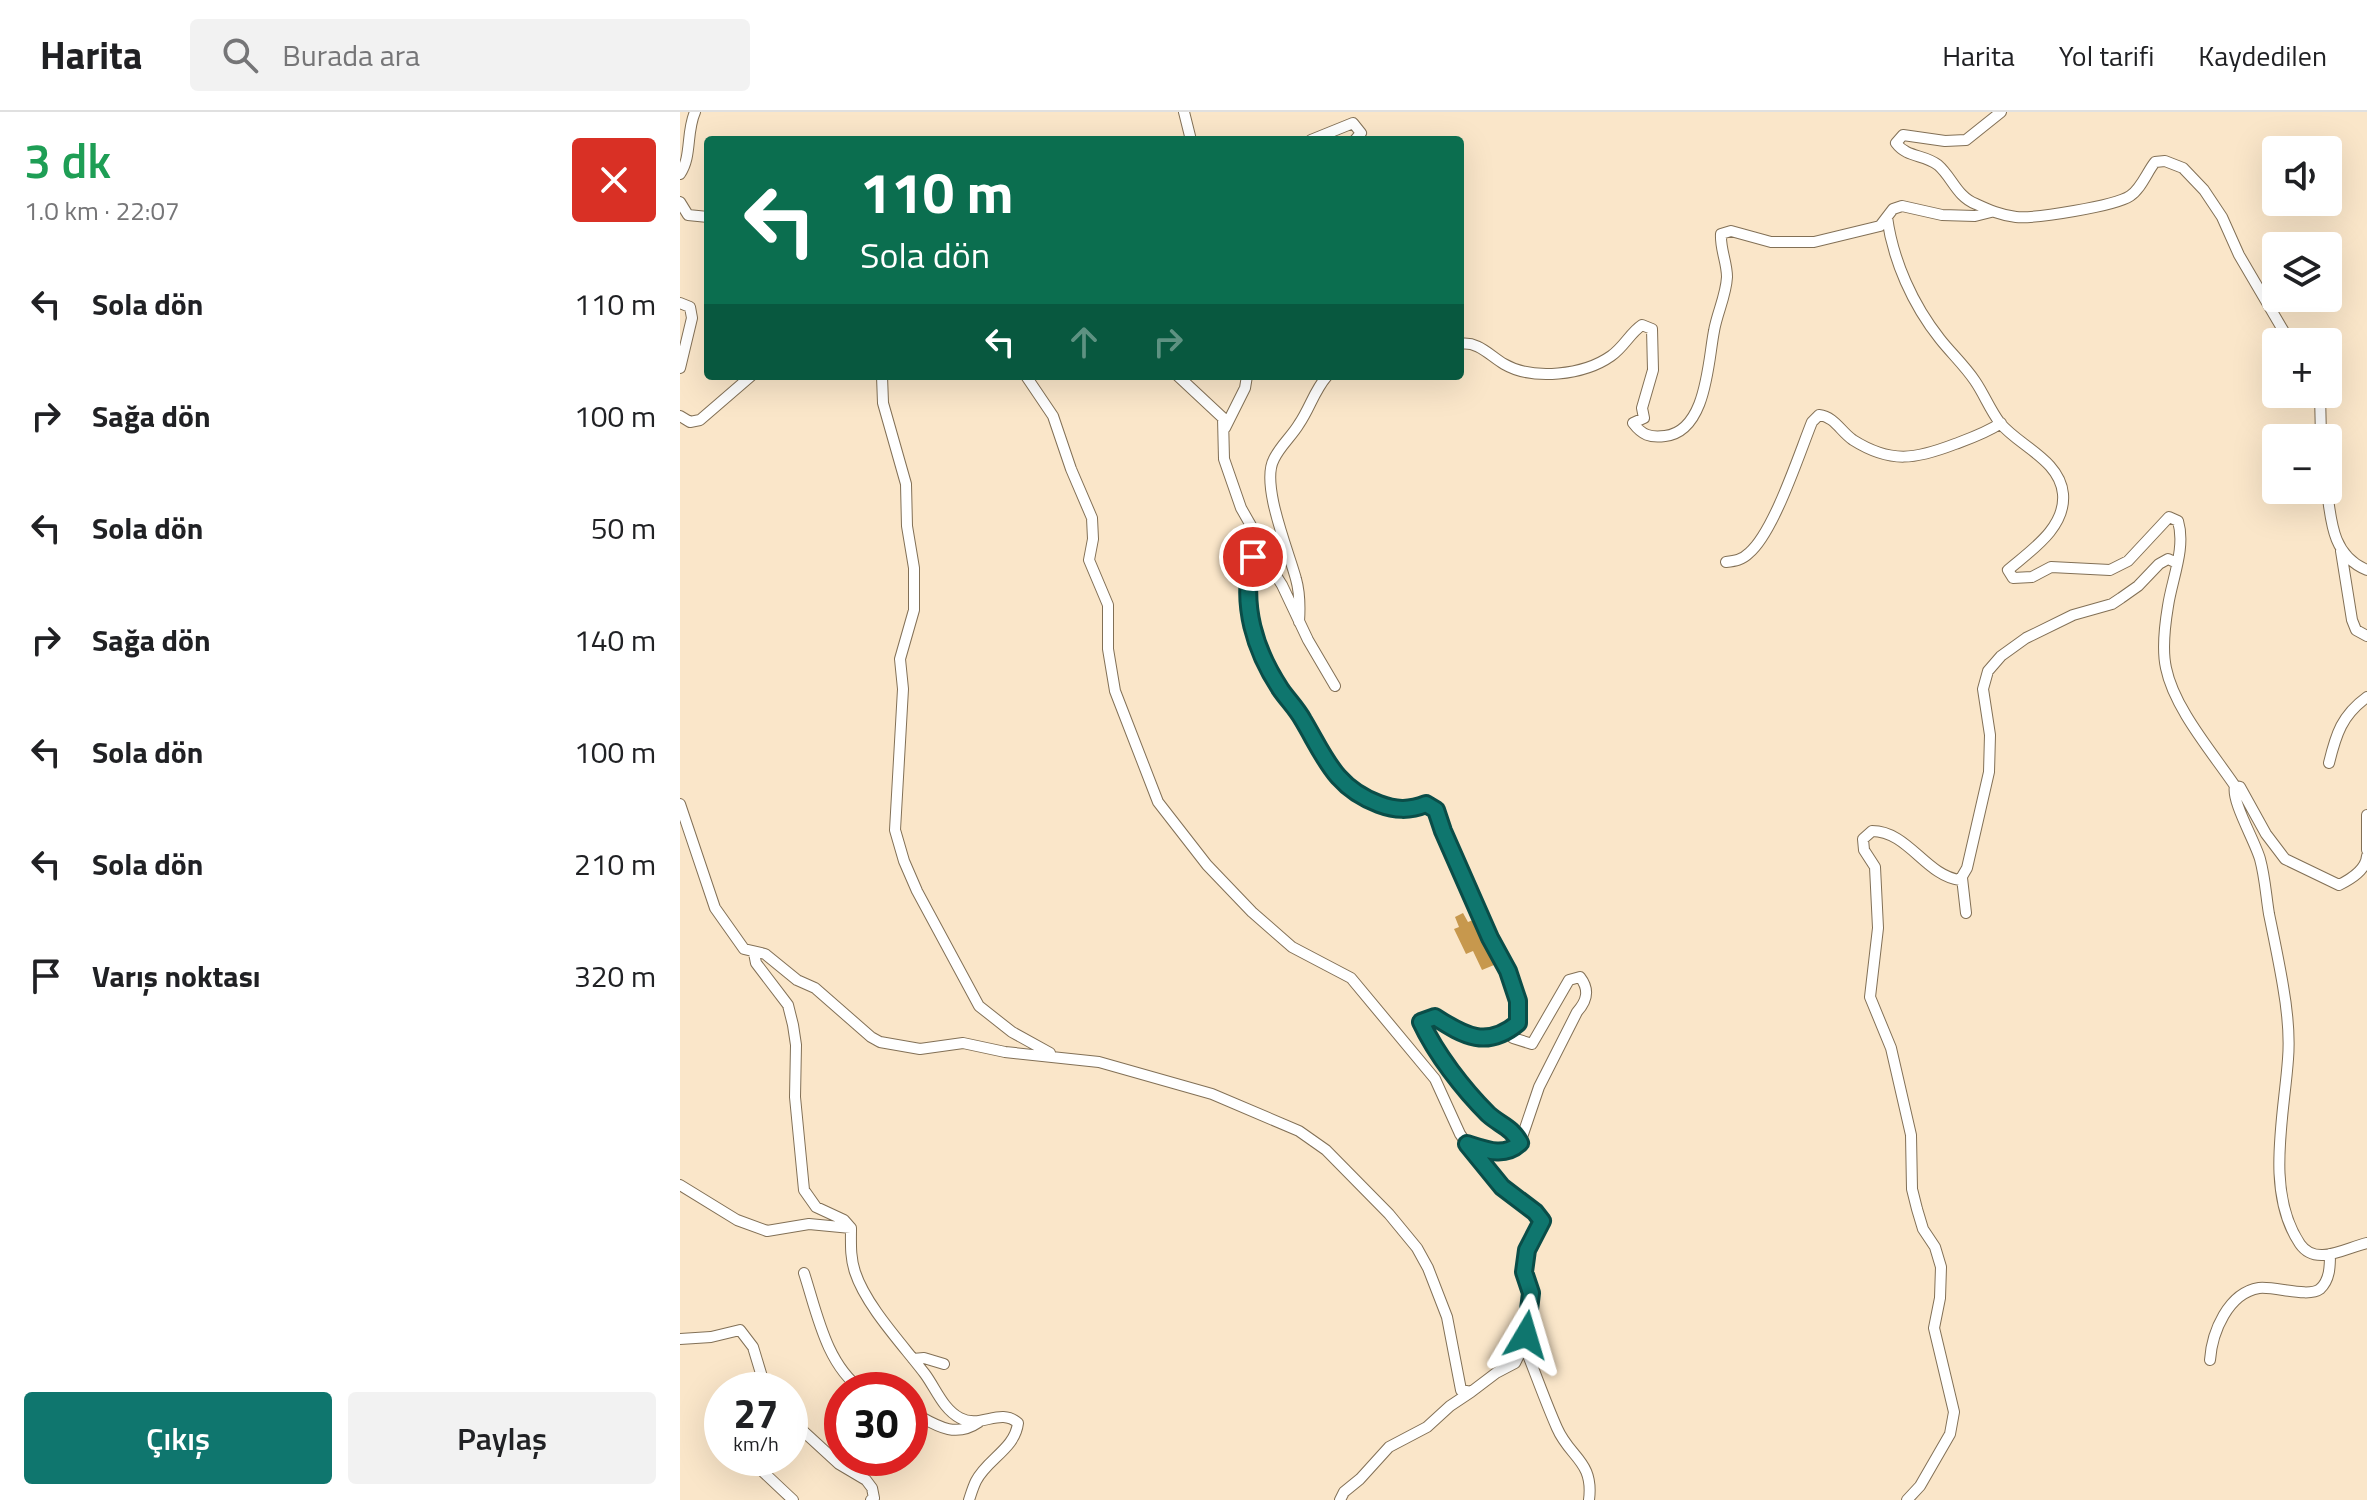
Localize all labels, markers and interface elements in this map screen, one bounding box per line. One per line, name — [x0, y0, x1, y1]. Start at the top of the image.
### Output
search box — [190, 19, 750, 91]
text: Harita — [40, 26, 142, 84]
text: Burada ara — [282, 32, 420, 78]
icon: search — [218, 33, 262, 77]
text: Harita — [1942, 34, 2015, 77]
text: Yol tarifi — [2059, 34, 2154, 77]
text: Kaydedilen — [2198, 34, 2327, 77]
text: 3 dk — [24, 124, 111, 197]
map controls — [2262, 136, 2342, 504]
button: sound — [2262, 136, 2342, 216]
button: close — [572, 138, 656, 222]
text: 110 m — [860, 150, 1013, 235]
icon: left — [728, 168, 832, 272]
text: 1.0 km · 22:07 — [24, 191, 180, 230]
text: Sola dön — [860, 227, 990, 282]
button: layers — [2262, 232, 2342, 312]
text: Sola dön — [92, 281, 203, 327]
text: 110 m — [574, 281, 656, 327]
icon: left — [24, 282, 68, 326]
icon: left — [978, 320, 1022, 364]
icon: ahead — [1062, 320, 1106, 364]
icon: right — [1146, 320, 1190, 364]
button: + — [2262, 328, 2342, 408]
text: Sağa dön — [92, 393, 211, 439]
text: 100 m — [574, 393, 656, 439]
icon: right — [24, 394, 68, 438]
button: − — [2262, 424, 2342, 504]
text: Sola dön — [92, 505, 203, 551]
text: 50 m — [591, 505, 656, 551]
icon: left — [24, 506, 68, 550]
pin — [1219, 523, 1287, 591]
icon: arrive — [1231, 535, 1275, 579]
text: Sağa dön — [92, 617, 211, 663]
text: 140 m — [574, 617, 656, 663]
icon: right — [24, 618, 68, 662]
text: Sola dön — [92, 729, 203, 775]
text: 100 m — [574, 729, 656, 775]
icon: left — [24, 730, 68, 774]
text: Sola dön — [92, 841, 203, 887]
text: 210 m — [574, 841, 656, 887]
icon: left — [24, 842, 68, 886]
text: Varış noktası — [92, 953, 261, 999]
text: 320 m — [574, 953, 656, 999]
icon: arrive — [24, 954, 68, 998]
position arrow — [1484, 1293, 1568, 1377]
speed limit sign: 30 — [824, 1372, 928, 1476]
text: 27 — [734, 1383, 778, 1444]
button: Çıkış — [24, 1392, 332, 1484]
button: Paylaş — [348, 1392, 656, 1484]
text: km/h — [733, 1428, 779, 1459]

